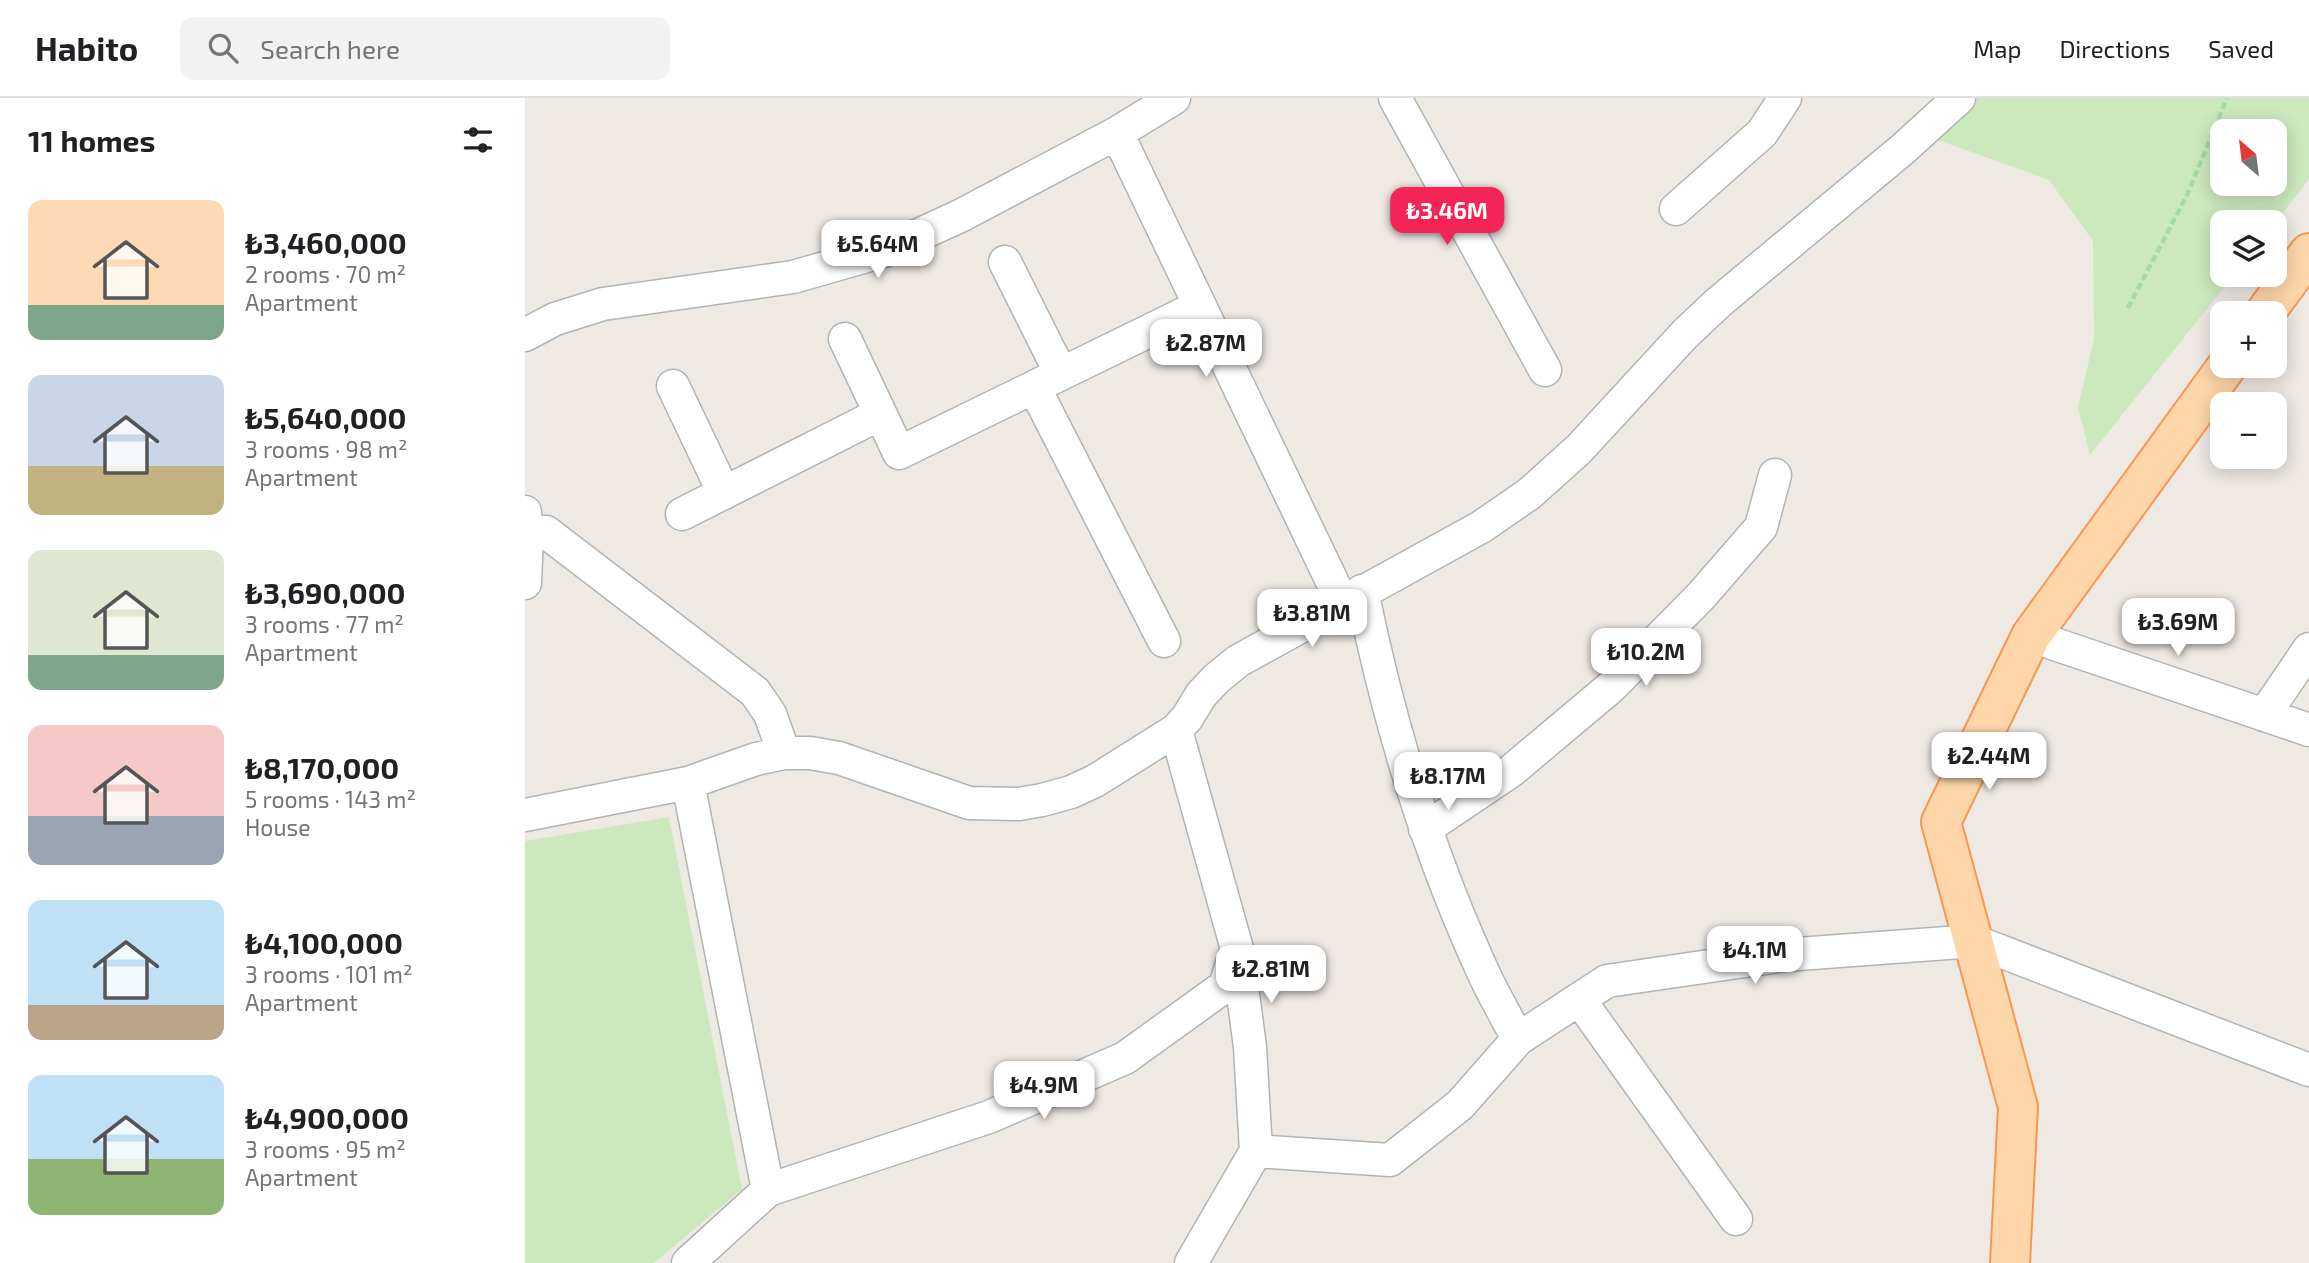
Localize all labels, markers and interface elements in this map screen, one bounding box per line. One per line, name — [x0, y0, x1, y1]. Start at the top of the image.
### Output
search box — [180, 17, 670, 80]
text: Habito — [35, 28, 138, 68]
icon: search — [204, 29, 242, 67]
text: Search here — [260, 33, 400, 64]
text: Map — [1973, 34, 2021, 63]
text: Directions — [2059, 34, 2170, 63]
text: Saved — [2208, 34, 2274, 63]
north arrow — [2210, 119, 2287, 196]
map controls — [2210, 119, 2287, 469]
icon: filters — [459, 121, 497, 159]
text: 11 homes — [28, 122, 155, 158]
pin: ₺3.46M — [1390, 188, 1504, 247]
text: ₺3.46M — [1406, 196, 1488, 224]
button: layers — [2210, 210, 2287, 287]
pin: ₺5.64M — [821, 220, 935, 280]
text: ₺3,460,000 — [245, 224, 407, 260]
icon: home — [84, 228, 168, 312]
text: ₺5.64M — [837, 229, 919, 257]
text: 2 rooms · 70 m² — [245, 260, 406, 288]
text: Apartment — [245, 288, 358, 316]
button: + — [2210, 301, 2287, 378]
pin: ₺2.87M — [1149, 320, 1263, 379]
text: ₺2.87M — [1166, 328, 1246, 356]
button: − — [2210, 392, 2287, 469]
text: ₺5,640,000 — [245, 399, 407, 435]
icon: home — [84, 403, 168, 487]
text: 3 rooms · 98 m² — [245, 435, 407, 463]
text: Apartment — [245, 463, 358, 491]
text: ₺3,690,000 — [245, 574, 406, 610]
icon: home — [84, 578, 168, 662]
pin: ₺3.81M — [1255, 589, 1369, 649]
text: ₺3.81M — [1273, 598, 1351, 626]
pin: ₺3.69M — [2121, 598, 2235, 658]
text: ₺3.69M — [2138, 607, 2218, 635]
text: 3 rooms · 77 m² — [245, 610, 404, 638]
pin: ₺10.2M — [1589, 628, 1703, 688]
text: ₺10.2M — [1607, 637, 1685, 665]
text: Apartment — [245, 638, 358, 666]
pin: ₺2.44M — [1932, 732, 2046, 792]
text: ₺2.44M — [1948, 741, 2030, 769]
text: ₺8,170,000 — [245, 749, 399, 785]
pin: ₺8.17M — [1391, 752, 1505, 812]
icon: home — [84, 753, 168, 837]
text: ₺8.17M — [1410, 761, 1486, 789]
text: 5 rooms · 143 m² — [245, 785, 416, 813]
text: House — [245, 813, 311, 841]
text: ₺4,100,000 — [245, 924, 403, 960]
pin: ₺4.1M — [1706, 926, 1804, 986]
icon: home — [84, 928, 168, 1012]
text: ₺4.1M — [1723, 935, 1787, 963]
pin: ₺2.81M — [1214, 946, 1328, 1005]
text: ₺2.81M — [1232, 954, 1310, 982]
text: 3 rooms · 101 m² — [245, 960, 412, 988]
text: Apartment — [245, 988, 358, 1016]
pin: ₺4.9M — [995, 1062, 1093, 1121]
text: ₺4.9M — [1010, 1070, 1078, 1098]
text: ₺4,900,000 — [245, 1099, 409, 1135]
icon: home — [84, 1103, 168, 1187]
text: 3 rooms · 95 m² — [245, 1135, 406, 1163]
text: Apartment — [245, 1163, 358, 1191]

